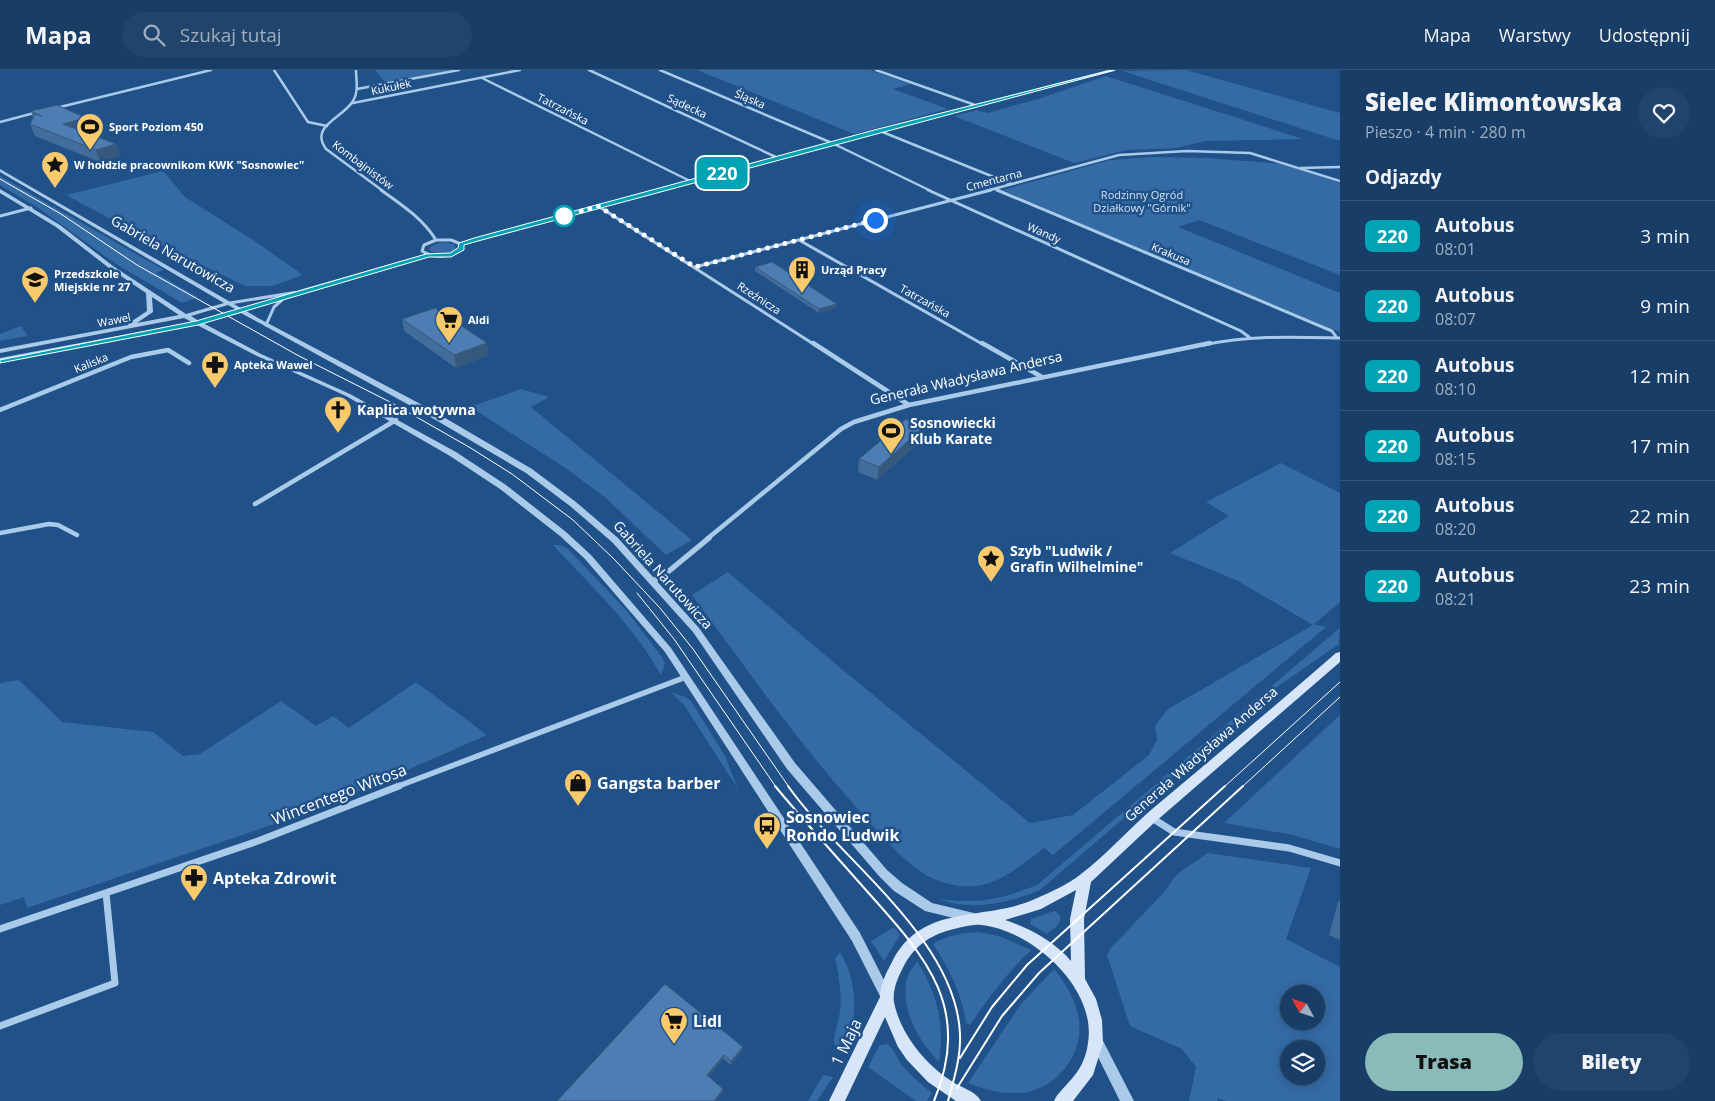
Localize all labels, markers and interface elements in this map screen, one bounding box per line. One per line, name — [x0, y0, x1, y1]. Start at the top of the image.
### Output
search box — [122, 12, 472, 57]
text: Mapa — [25, 18, 92, 51]
icon: search — [140, 21, 168, 49]
text: Szukaj tutaj — [180, 22, 282, 48]
text: Mapa — [1424, 23, 1471, 47]
text: Warstwy — [1499, 23, 1571, 47]
text: Udostępnij — [1599, 23, 1690, 47]
street label: Kukułek — [369, 75, 413, 98]
street label: Śląska — [733, 85, 768, 112]
text: Sielec Klimontowska — [1365, 85, 1622, 118]
button: heart — [1638, 87, 1690, 139]
street label: Tatrzańska — [535, 89, 591, 128]
street label: Sądecka — [665, 90, 710, 121]
sports icon: Sport Poziom 450 — [75, 112, 105, 151]
place label: Sport Poziom 450 — [109, 119, 203, 134]
text: Pieszo · 4 min · 280 m — [1365, 121, 1526, 143]
street label: Kombajnistów — [330, 137, 397, 193]
place icon: W hołdzie pracownikom KWK "Sosnowiec" — [40, 150, 70, 189]
place label: W hołdzie pracownikom KWK "Sosnowiec" — [74, 157, 304, 172]
line badge: 220 — [693, 157, 751, 189]
text: 220 — [707, 161, 737, 185]
text: Odjazdy — [1365, 164, 1442, 190]
street label: Cmentarna — [964, 165, 1024, 194]
park label: Rodzinny Ogród Działkowy "Górnik" — [1093, 187, 1191, 215]
unlabelled marker — [553, 205, 575, 227]
your location — [863, 208, 888, 233]
street label: Gabriela Narutowicza — [108, 210, 239, 297]
text: Autobus — [1435, 212, 1515, 238]
street label: Wandy — [1025, 219, 1064, 247]
text: 3 min — [1640, 223, 1690, 249]
text: 220 — [1377, 224, 1408, 248]
text: 08:01 — [1435, 238, 1476, 260]
street label: Krakusa — [1149, 239, 1193, 268]
building icon: Urząd Pracy — [787, 255, 817, 294]
place label: Urząd Pracy — [821, 262, 887, 277]
school or university icon: Przedszkole Miejskie nr 27 — [20, 265, 50, 304]
place label: Przedszkole Miejskie nr 27 — [54, 266, 130, 294]
street label: Rzeźnicza — [734, 278, 784, 317]
street label: Tatrzańska — [897, 280, 953, 321]
text: Autobus — [1435, 282, 1515, 308]
text: 9 min — [1640, 293, 1690, 319]
text: 220 — [1377, 294, 1408, 318]
supermarket icon: Aldi — [434, 305, 464, 344]
text: 08:07 — [1435, 308, 1476, 330]
street label: Wawel — [96, 309, 132, 330]
place label: Aldi — [468, 312, 489, 327]
street label: Generała Władysława Andersa — [868, 346, 1064, 409]
street label: Kaliska — [72, 349, 110, 376]
pharmacy icon: Apteka Wawel — [200, 350, 230, 389]
text: Autobus — [1435, 352, 1515, 378]
place label: Apteka Wawel — [234, 357, 313, 372]
text: 12 min — [1629, 363, 1690, 389]
text: 220 — [1377, 364, 1408, 388]
text: 08:10 — [1435, 378, 1476, 400]
church icon: Kaplica wotywna — [323, 395, 353, 434]
place label: Kaplica wotywna — [357, 400, 476, 419]
place label: Sosnowiecki Klub Karate — [910, 413, 996, 448]
sports icon: Sosnowiecki Klub Karate — [876, 416, 906, 455]
text: Autobus — [1435, 422, 1515, 448]
text: 17 min — [1629, 433, 1690, 459]
text: 220 — [1377, 434, 1408, 458]
text: 08:15 — [1435, 448, 1476, 470]
text: Autobus — [1435, 492, 1515, 518]
text: 22 min — [1629, 503, 1690, 529]
text: 220 — [1377, 504, 1408, 528]
street label: Gabriela Narutowicza — [609, 516, 717, 633]
text: 08:20 — [1435, 518, 1476, 540]
place label: Szyb "Ludwik / Grafin Wilhelmine" — [1010, 541, 1143, 576]
place icon: Szyb "Ludwik / Grafin Wilhelmine" — [976, 544, 1006, 583]
text: Autobus — [1435, 562, 1515, 588]
text: 23 min — [1629, 573, 1690, 599]
text: 220 — [1377, 574, 1408, 598]
text: 08:21 — [1435, 588, 1476, 610]
street label: Generała Władysława Andersa — [1120, 682, 1281, 825]
street label: Wincentego Witosa — [268, 758, 410, 830]
shop icon: Gangsta barber — [563, 768, 593, 807]
place label: Gangsta barber — [597, 772, 720, 794]
place label: Sosnowiec Rondo Ludwik — [786, 806, 899, 846]
bus stop icon: Sosnowiec Rondo Ludwik — [752, 811, 782, 850]
pharmacy icon: Apteka Zdrowit — [179, 863, 209, 902]
place label: Apteka Zdrowit — [213, 867, 336, 889]
north arrow — [1280, 985, 1325, 1030]
map controls — [1280, 985, 1325, 1085]
supermarket icon: Lidl — [659, 1006, 689, 1045]
place label: Lidl — [693, 1010, 722, 1032]
street label: 1 Maja — [825, 1015, 867, 1069]
button: Trasa — [1365, 1033, 1523, 1091]
button: Bilety — [1533, 1033, 1690, 1091]
button: layers — [1280, 1040, 1325, 1085]

